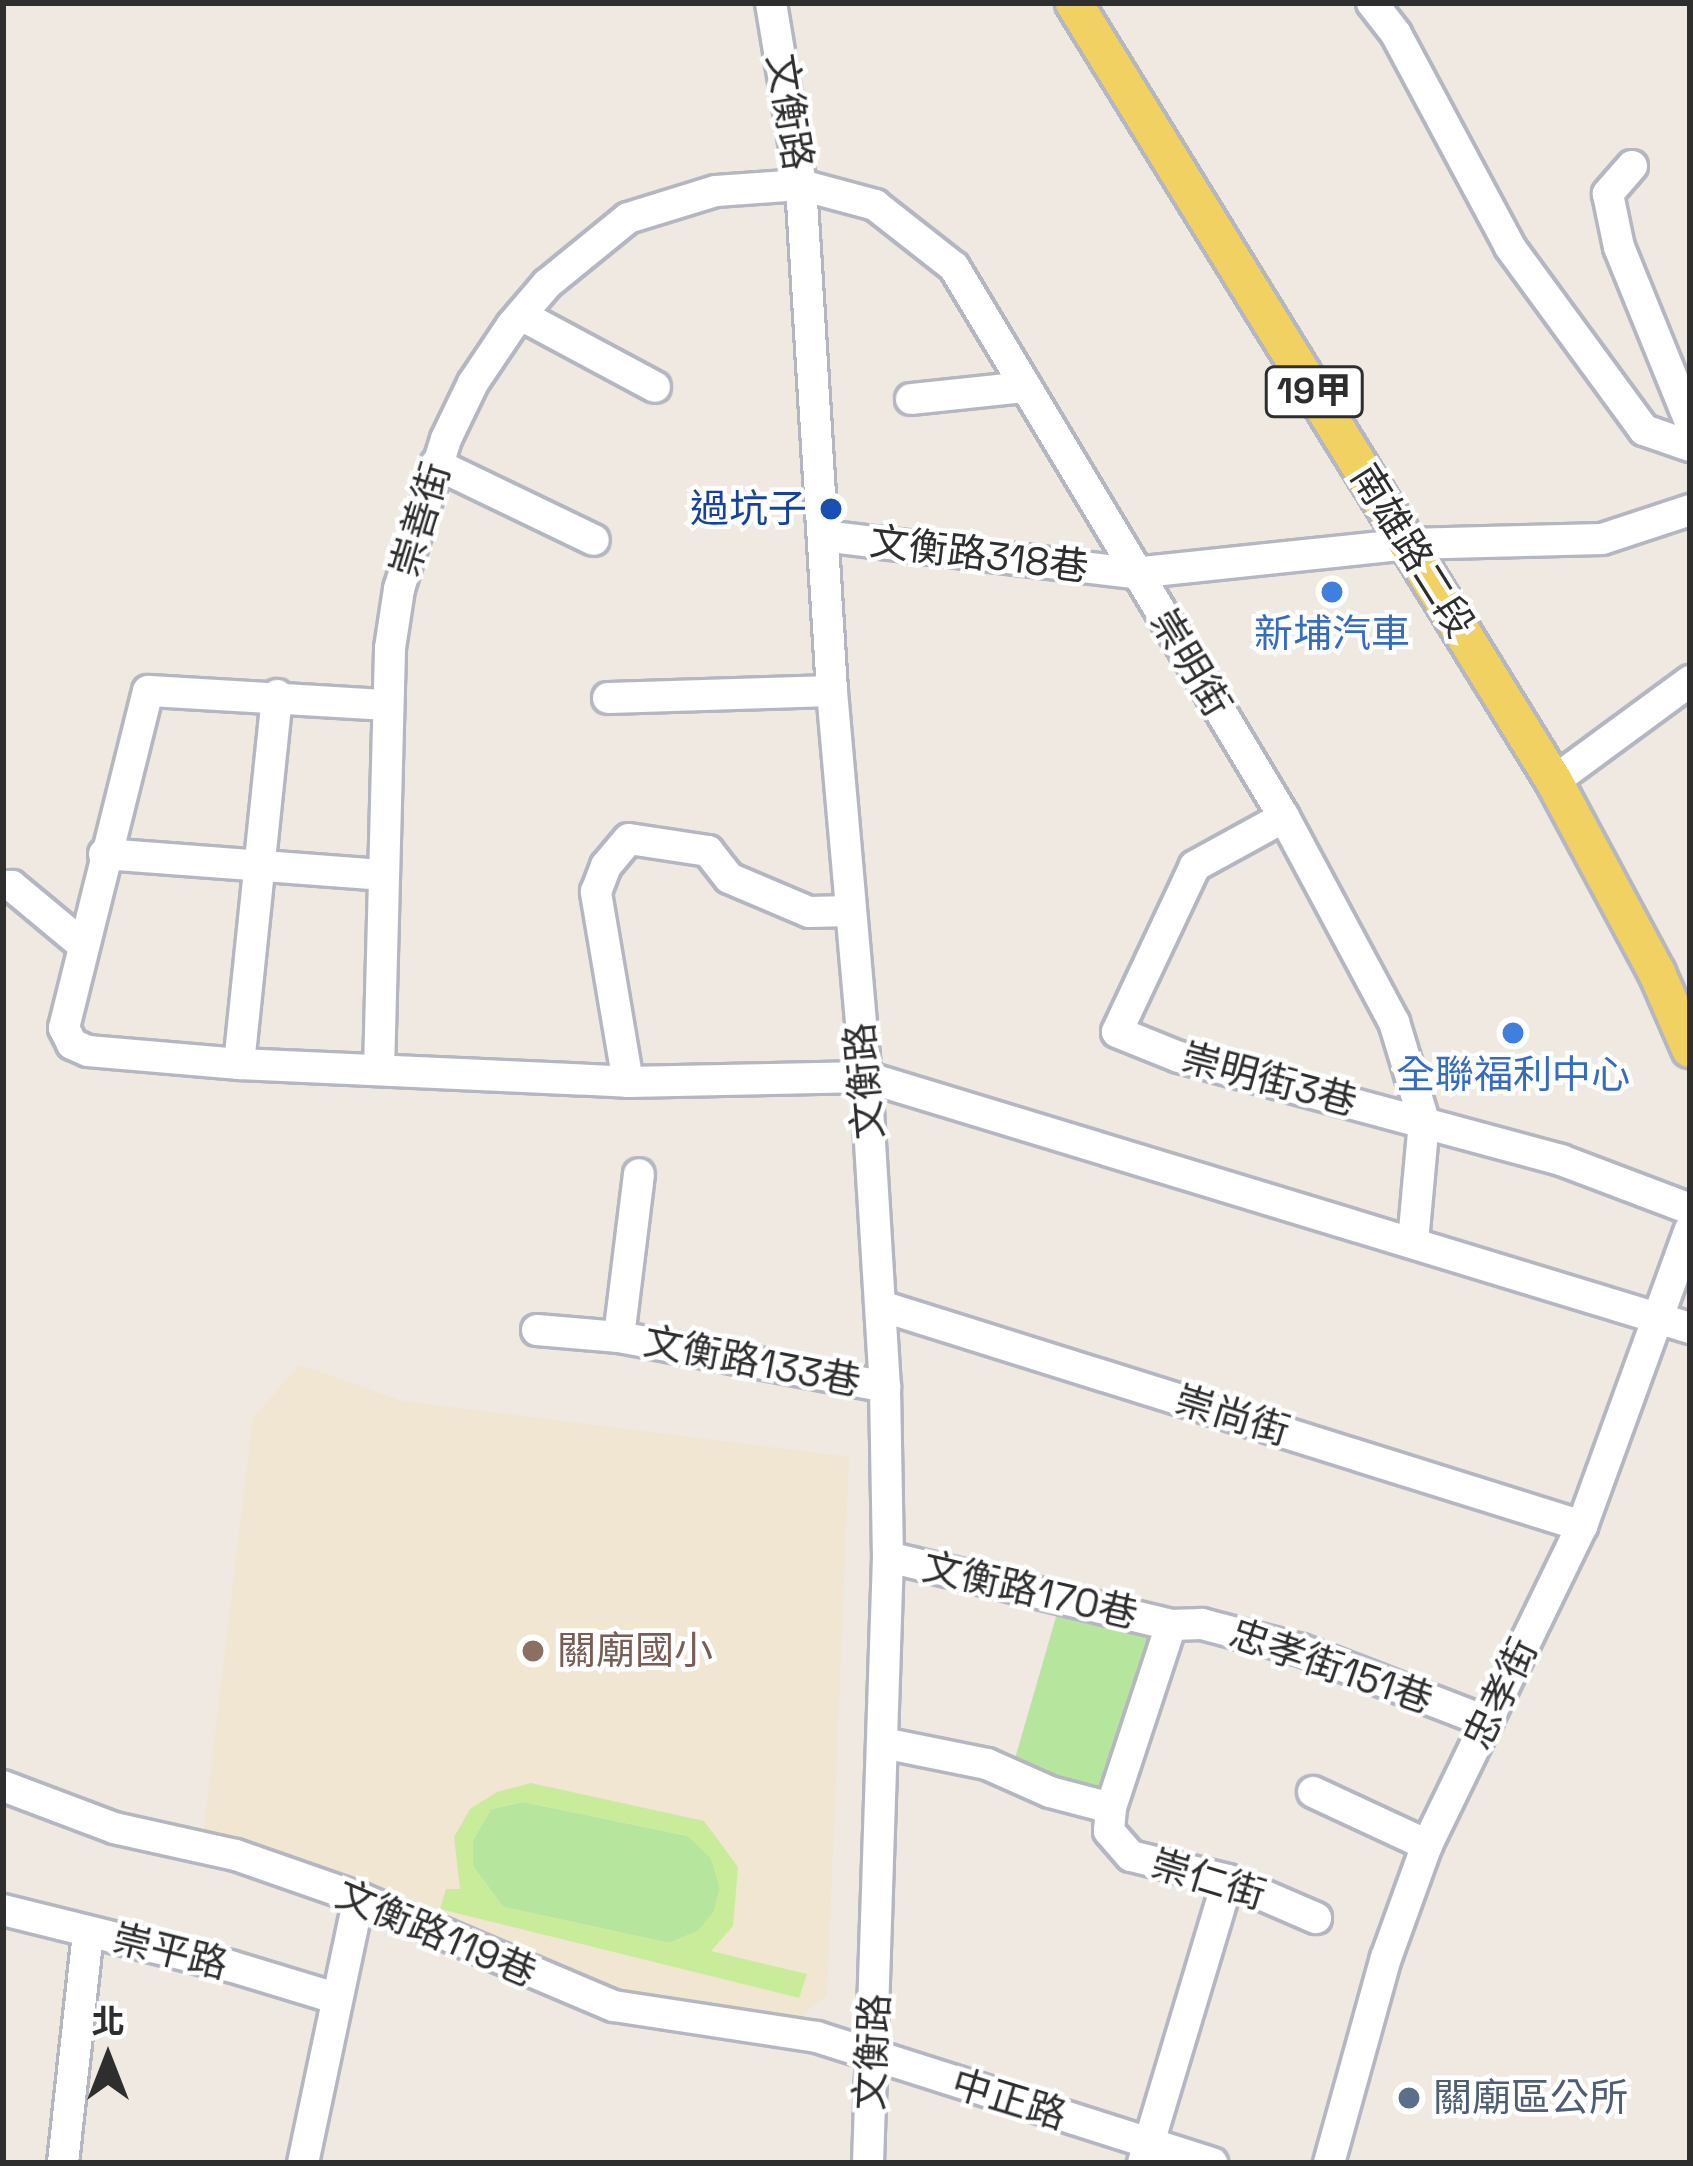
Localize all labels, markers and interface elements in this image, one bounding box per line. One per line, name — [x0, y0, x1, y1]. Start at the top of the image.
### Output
street label: 文衡路 — [757, 51, 821, 173]
road number: 19甲 — [1263, 362, 1365, 422]
street label: 南雄路二段 — [1340, 456, 1484, 646]
street label: 崇善街 — [382, 457, 460, 583]
place label: 過坑子 — [690, 486, 807, 532]
marker: 過坑子 — [818, 496, 844, 522]
street label: 文衡路318巷 — [867, 518, 1091, 592]
marker: 新埔汽車 — [1319, 579, 1345, 605]
street label: 崇明街 — [1140, 601, 1240, 725]
place label: 新埔汽車 — [1254, 611, 1410, 657]
marker: 全聯福利中心 — [1500, 1020, 1526, 1046]
street label: 文衡路 — [837, 1021, 893, 1141]
street label: 崇明街3巷 — [1176, 1034, 1362, 1126]
place label: 全聯福利中心 — [1396, 1052, 1630, 1098]
street label: 文衡路133巷 — [640, 1318, 864, 1406]
street label: 崇尚街 — [1169, 1377, 1295, 1455]
street label: 文衡路170巷 — [918, 1544, 1142, 1638]
street label: 忠孝街151巷 — [1223, 1610, 1439, 1724]
place label: 關廟國小 — [557, 1628, 713, 1674]
street label: 忠孝街 — [1454, 1631, 1548, 1757]
marker: 關廟國小 — [520, 1638, 546, 1664]
street label: 崇仁街 — [1145, 1841, 1271, 1919]
street label: 文衡路119巷 — [329, 1871, 543, 1997]
street label: 崇平路 — [108, 1915, 232, 1989]
street label: 文衡路 — [847, 1992, 899, 2112]
north arrow — [48, 1998, 168, 2118]
text: 北 — [92, 2001, 125, 2043]
street label: 中正路 — [946, 2061, 1072, 2139]
place label: 關廟區公所 — [1433, 2075, 1628, 2121]
marker: 關廟區公所 — [1396, 2085, 1422, 2111]

